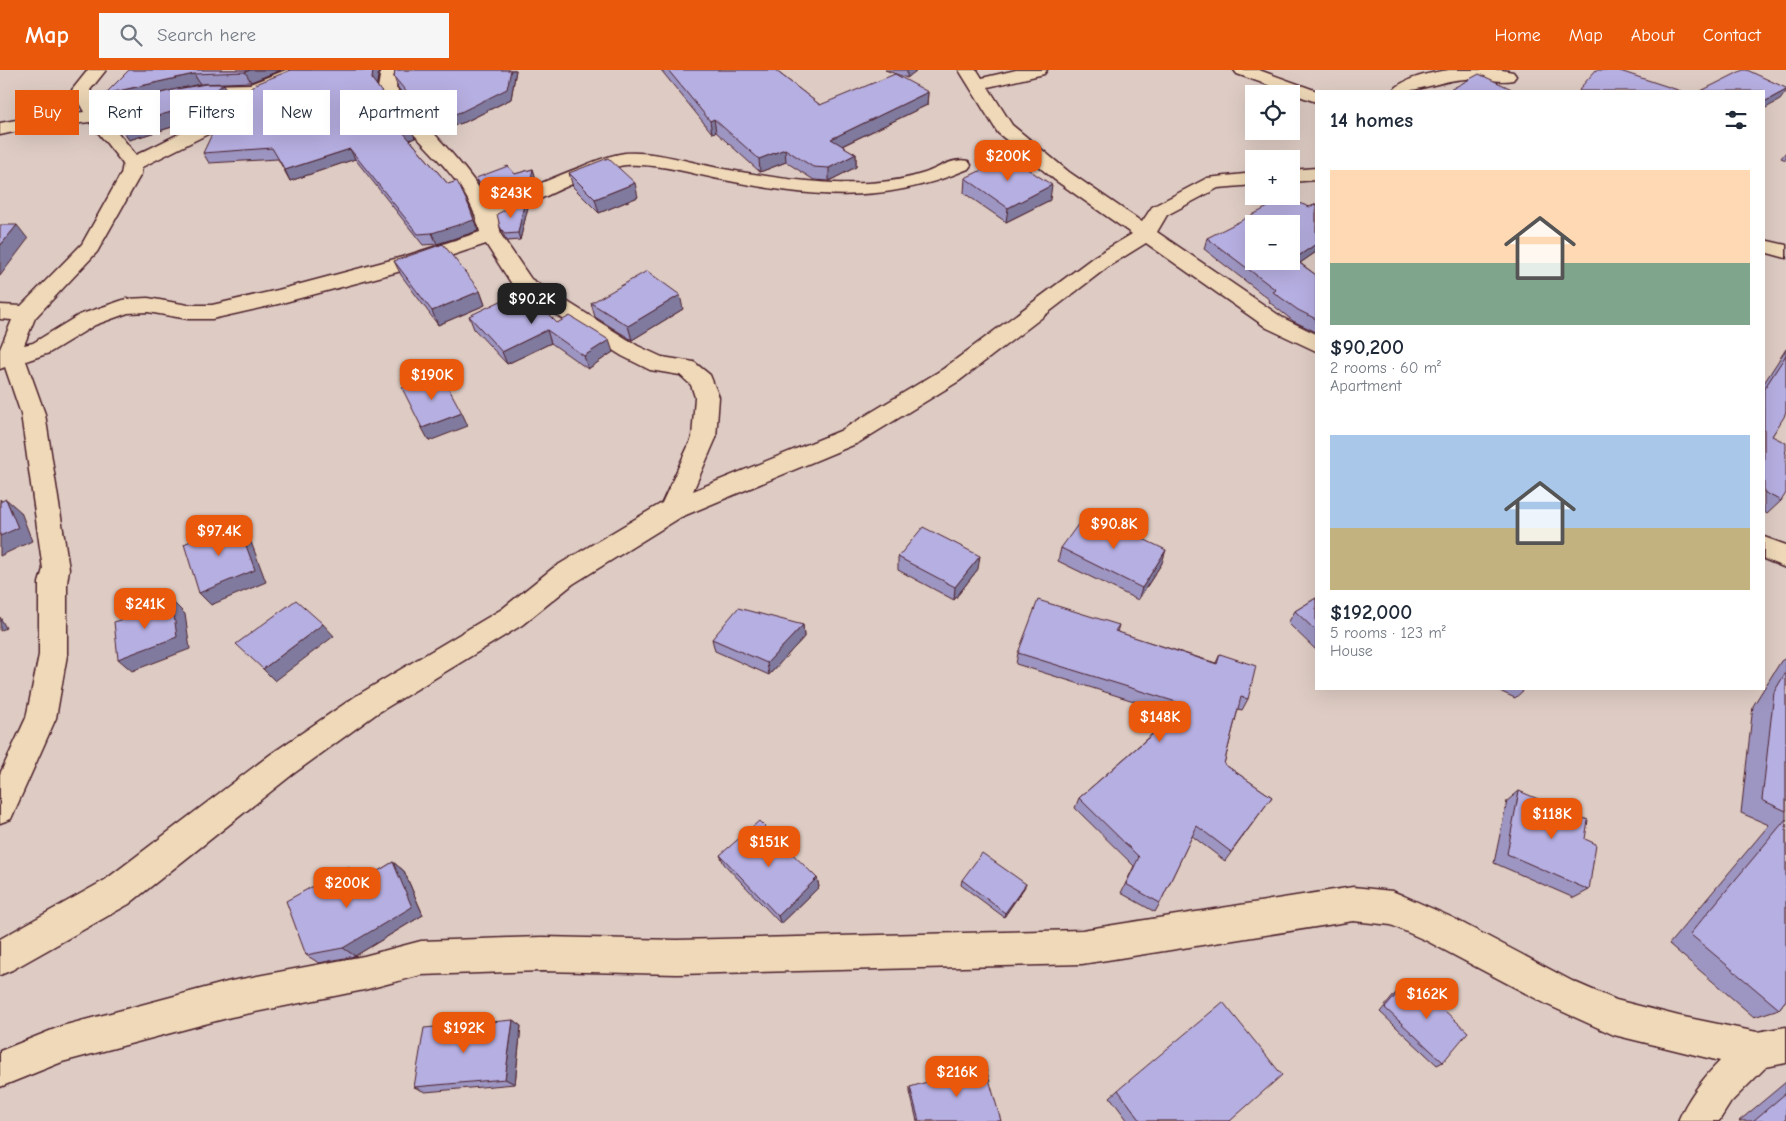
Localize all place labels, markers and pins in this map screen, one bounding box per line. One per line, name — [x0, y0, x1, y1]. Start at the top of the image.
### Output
pin: $200K — [973, 140, 1043, 182]
pin: $243K — [476, 176, 546, 219]
pin: $90.2K — [491, 282, 573, 325]
pin: $190K — [397, 358, 467, 401]
pin: $90.8K — [1073, 508, 1155, 550]
pin: $97.4K — [178, 514, 260, 557]
pin: $241K — [110, 588, 180, 630]
pin: $148K — [1125, 700, 1195, 743]
pin: $118K — [1517, 798, 1587, 840]
pin: $151K — [734, 826, 804, 868]
pin: $200K — [312, 866, 382, 909]
pin: $162K — [1392, 978, 1462, 1020]
pin: $192K — [429, 1012, 499, 1054]
pin: $216K — [922, 1056, 992, 1098]

